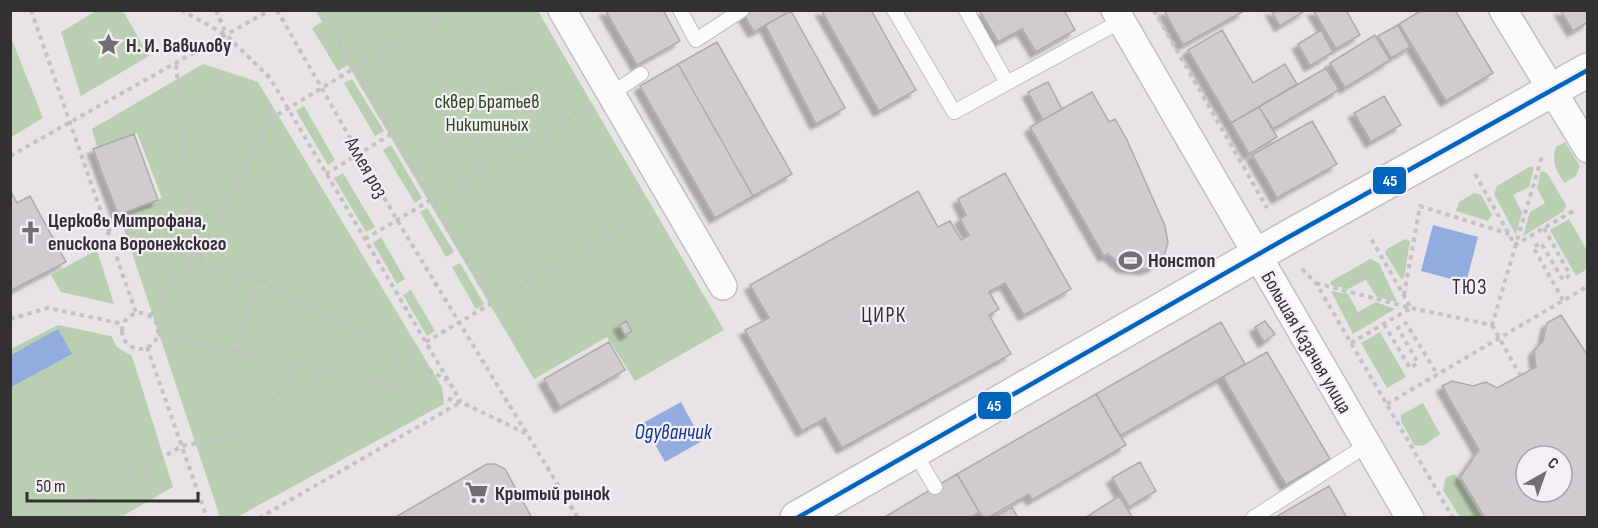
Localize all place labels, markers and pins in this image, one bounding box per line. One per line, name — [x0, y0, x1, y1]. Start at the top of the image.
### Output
place icon: Н. И. Вавилову — [95, 32, 121, 58]
place label: Н. И. Вавилову — [126, 34, 232, 58]
place label: Церковь Митрофана, епископа Воронежского — [48, 209, 227, 256]
church icon: Церковь Митрофана, епископа Воронежского — [17, 219, 43, 245]
sports icon: Нонстоп — [1117, 247, 1143, 273]
place label: Нонстоп — [1148, 249, 1215, 273]
supermarket icon: Крытый рынок — [464, 480, 490, 506]
place label: Крытый рынок — [495, 482, 611, 506]

